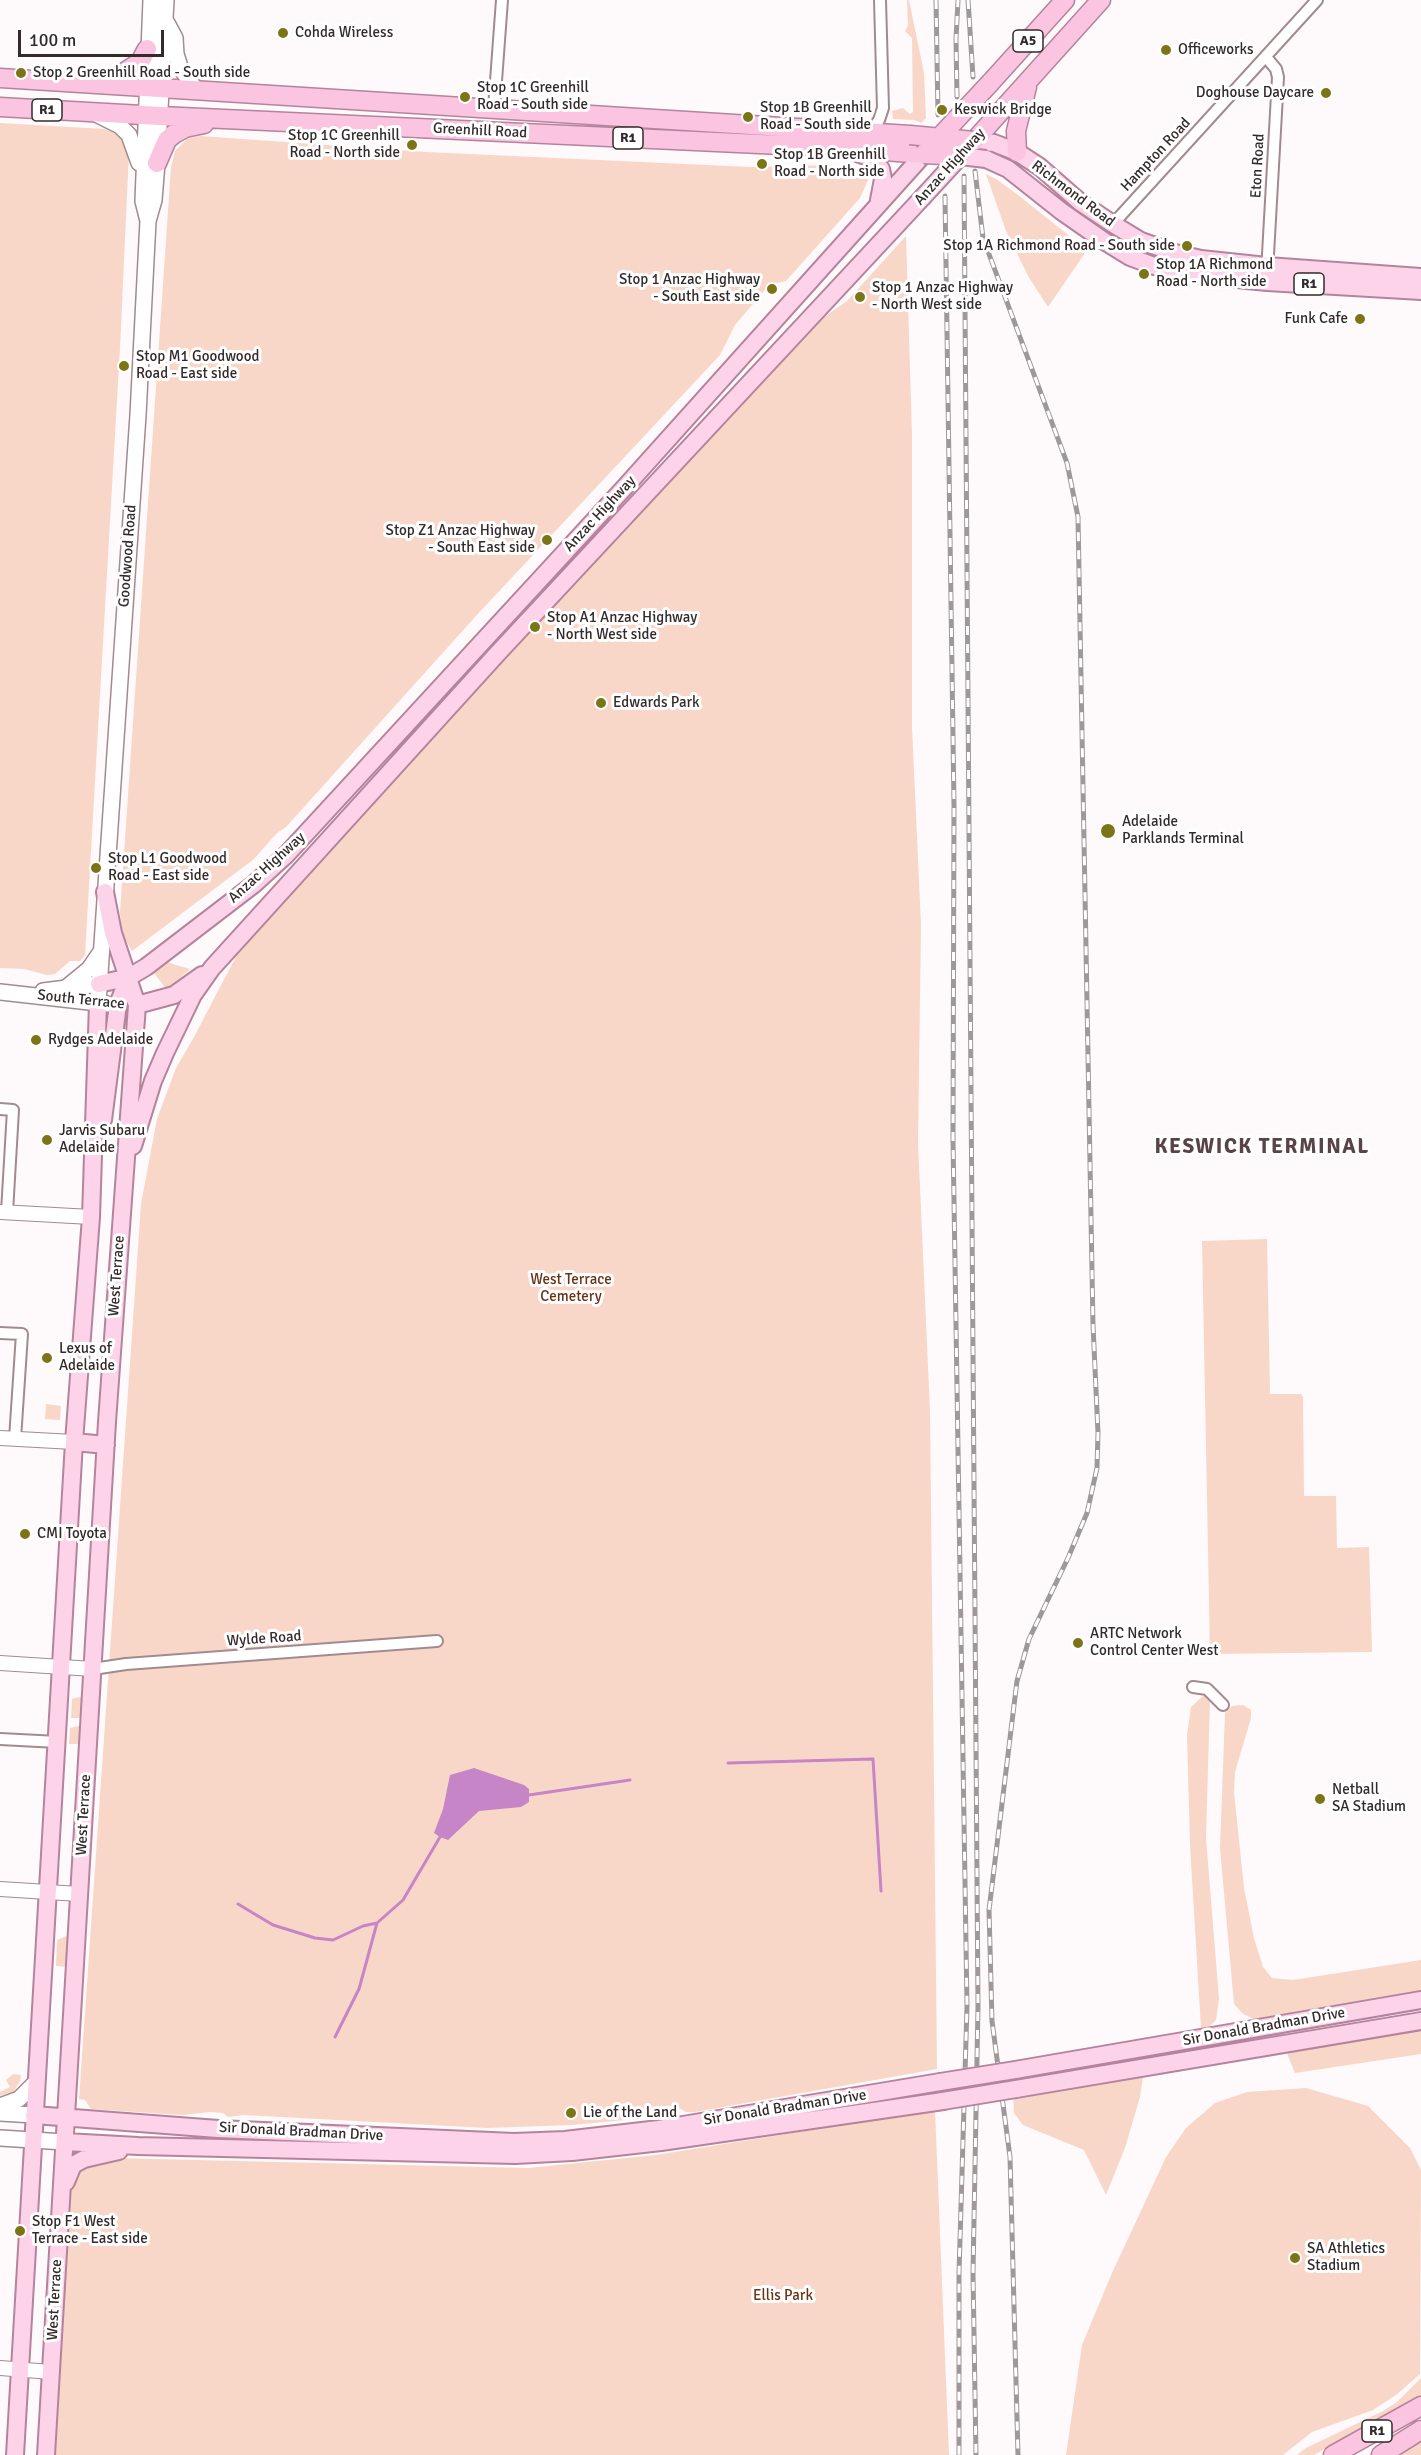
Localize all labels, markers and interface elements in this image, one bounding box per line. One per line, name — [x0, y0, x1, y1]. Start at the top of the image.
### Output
scale bar — [21, 18, 166, 56]
place label: Cohda Wireless — [295, 24, 393, 42]
marker: Cohda Wireless — [276, 26, 290, 40]
text: 100 m — [29, 29, 76, 51]
road number: A5 — [1013, 30, 1043, 52]
place label: Officeworks — [1178, 41, 1254, 59]
marker: Officeworks — [1159, 43, 1173, 57]
place label: Stop 2 Greenhill Road - South side — [33, 64, 250, 82]
marker: Stop 2 Greenhill Road - South side — [14, 66, 28, 80]
place label: Stop 1C Greenhill Road - South side — [477, 79, 589, 114]
place label: Doghouse Daycare — [1196, 84, 1314, 102]
marker: Doghouse Daycare — [1319, 86, 1333, 100]
marker: Stop 1C Greenhill Road - South side — [458, 90, 472, 104]
road number: R1 — [32, 99, 62, 121]
place label: Stop 1B Greenhill Road - South side — [760, 99, 872, 134]
place label: Keswick Bridge — [954, 101, 1052, 119]
marker: Keswick Bridge — [935, 103, 949, 117]
marker: Stop 1B Greenhill Road - South side — [741, 110, 755, 124]
street label: Hampton Road — [1117, 114, 1195, 196]
street label: Greenhill Road — [432, 120, 528, 142]
street label: Anzac Highway — [911, 125, 989, 209]
place label: Stop 1C Greenhill Road - North side — [288, 127, 400, 162]
road number: R1 — [613, 127, 643, 149]
street label: Eton Road — [1247, 133, 1269, 199]
marker: Stop 1C Greenhill Road - North side — [405, 138, 419, 152]
place label: Stop 1B Greenhill Road - North side — [774, 146, 886, 181]
marker: Stop 1B Greenhill Road - North side — [755, 157, 769, 171]
street label: Richmond Road — [1028, 157, 1118, 231]
place label: Stop 1A Richmond Road - South side — [943, 237, 1175, 255]
marker: Stop 1A Richmond Road - South side — [1180, 239, 1194, 253]
place label: Stop 1A Richmond Road - North side — [1156, 256, 1273, 291]
marker: Stop 1A Richmond Road - North side — [1137, 267, 1151, 281]
place label: Stop 1 Anzac Highway - South East side — [619, 271, 760, 306]
road number: R1 — [1294, 273, 1324, 295]
place label: Stop 1 Anzac Highway - North West side — [872, 279, 1013, 314]
marker: Stop 1 Anzac Highway - South East side — [765, 282, 779, 296]
marker: Stop 1 Anzac Highway - North West side — [853, 290, 867, 304]
place label: Funk Cafe — [1284, 310, 1348, 328]
marker: Funk Cafe — [1353, 312, 1367, 326]
place label: Stop M1 Goodwood Road - East side — [136, 348, 259, 383]
marker: Stop M1 Goodwood Road - East side — [117, 359, 131, 373]
street label: Anzac Highway — [560, 472, 640, 556]
street label: Goodwood Road — [115, 504, 141, 608]
place label: Stop Z1 Anzac Highway - South East side — [386, 522, 535, 557]
marker: Stop Z1 Anzac Highway - South East side — [540, 533, 554, 547]
place label: Stop A1 Anzac Highway - North West side — [547, 609, 697, 644]
marker: Stop A1 Anzac Highway - North West side — [528, 620, 542, 634]
place label: Edwards Park — [613, 694, 700, 712]
marker: Edwards Park — [594, 696, 608, 710]
place label: Adelaide Parklands Terminal — [1122, 813, 1244, 848]
marker: Adelaide Parklands Terminal — [1099, 822, 1117, 840]
street label: Anzac Highway — [225, 829, 309, 907]
place label: Stop L1 Goodwood Road - East side — [108, 850, 227, 885]
marker: Stop L1 Goodwood Road - East side — [89, 861, 103, 875]
street label: South Terrace — [36, 986, 126, 1014]
place label: Rydges Adelaide — [48, 1031, 153, 1049]
marker: Rydges Adelaide — [29, 1033, 43, 1047]
place label: Jarvis Subaru Adelaide — [59, 1122, 145, 1157]
marker: Jarvis Subaru Adelaide — [40, 1133, 54, 1147]
district label: KESWICK TERMINAL — [1154, 1134, 1370, 1160]
street label: West Terrace — [105, 1235, 129, 1317]
park label: West Terrace Cemetery — [530, 1271, 612, 1306]
place label: Lexus of Adelaide — [59, 1340, 115, 1375]
marker: Lexus of Adelaide — [40, 1351, 54, 1365]
place label: CMI Toyota — [37, 1525, 107, 1543]
marker: CMI Toyota — [18, 1527, 32, 1541]
place label: ARTC Network Control Center West — [1090, 1625, 1218, 1660]
street label: Wylde Road — [226, 1627, 302, 1651]
marker: ARTC Network Control Center West — [1071, 1636, 1085, 1650]
street label: West Terrace — [73, 1774, 95, 1856]
place label: Netball SA Stadium — [1332, 1781, 1406, 1816]
marker: Netball SA Stadium — [1313, 1792, 1327, 1806]
street label: Sir Donald Bradman Drive — [1181, 2004, 1347, 2050]
street label: Sir Donald Bradman Drive — [702, 2086, 868, 2130]
place label: Lie of the Land — [583, 2104, 677, 2122]
marker: Lie of the Land — [564, 2106, 578, 2120]
street label: Sir Donald Bradman Drive — [218, 2119, 384, 2145]
place label: Stop F1 West Terrace - East side — [32, 2213, 148, 2248]
marker: Stop F1 West Terrace - East side — [13, 2224, 27, 2238]
place label: SA Athletics Stadium — [1307, 2240, 1385, 2275]
marker: SA Athletics Stadium — [1288, 2251, 1302, 2265]
street label: West Terrace — [44, 2259, 66, 2341]
park label: Ellis Park — [753, 2287, 813, 2305]
road number: R1 — [1362, 2420, 1392, 2442]

